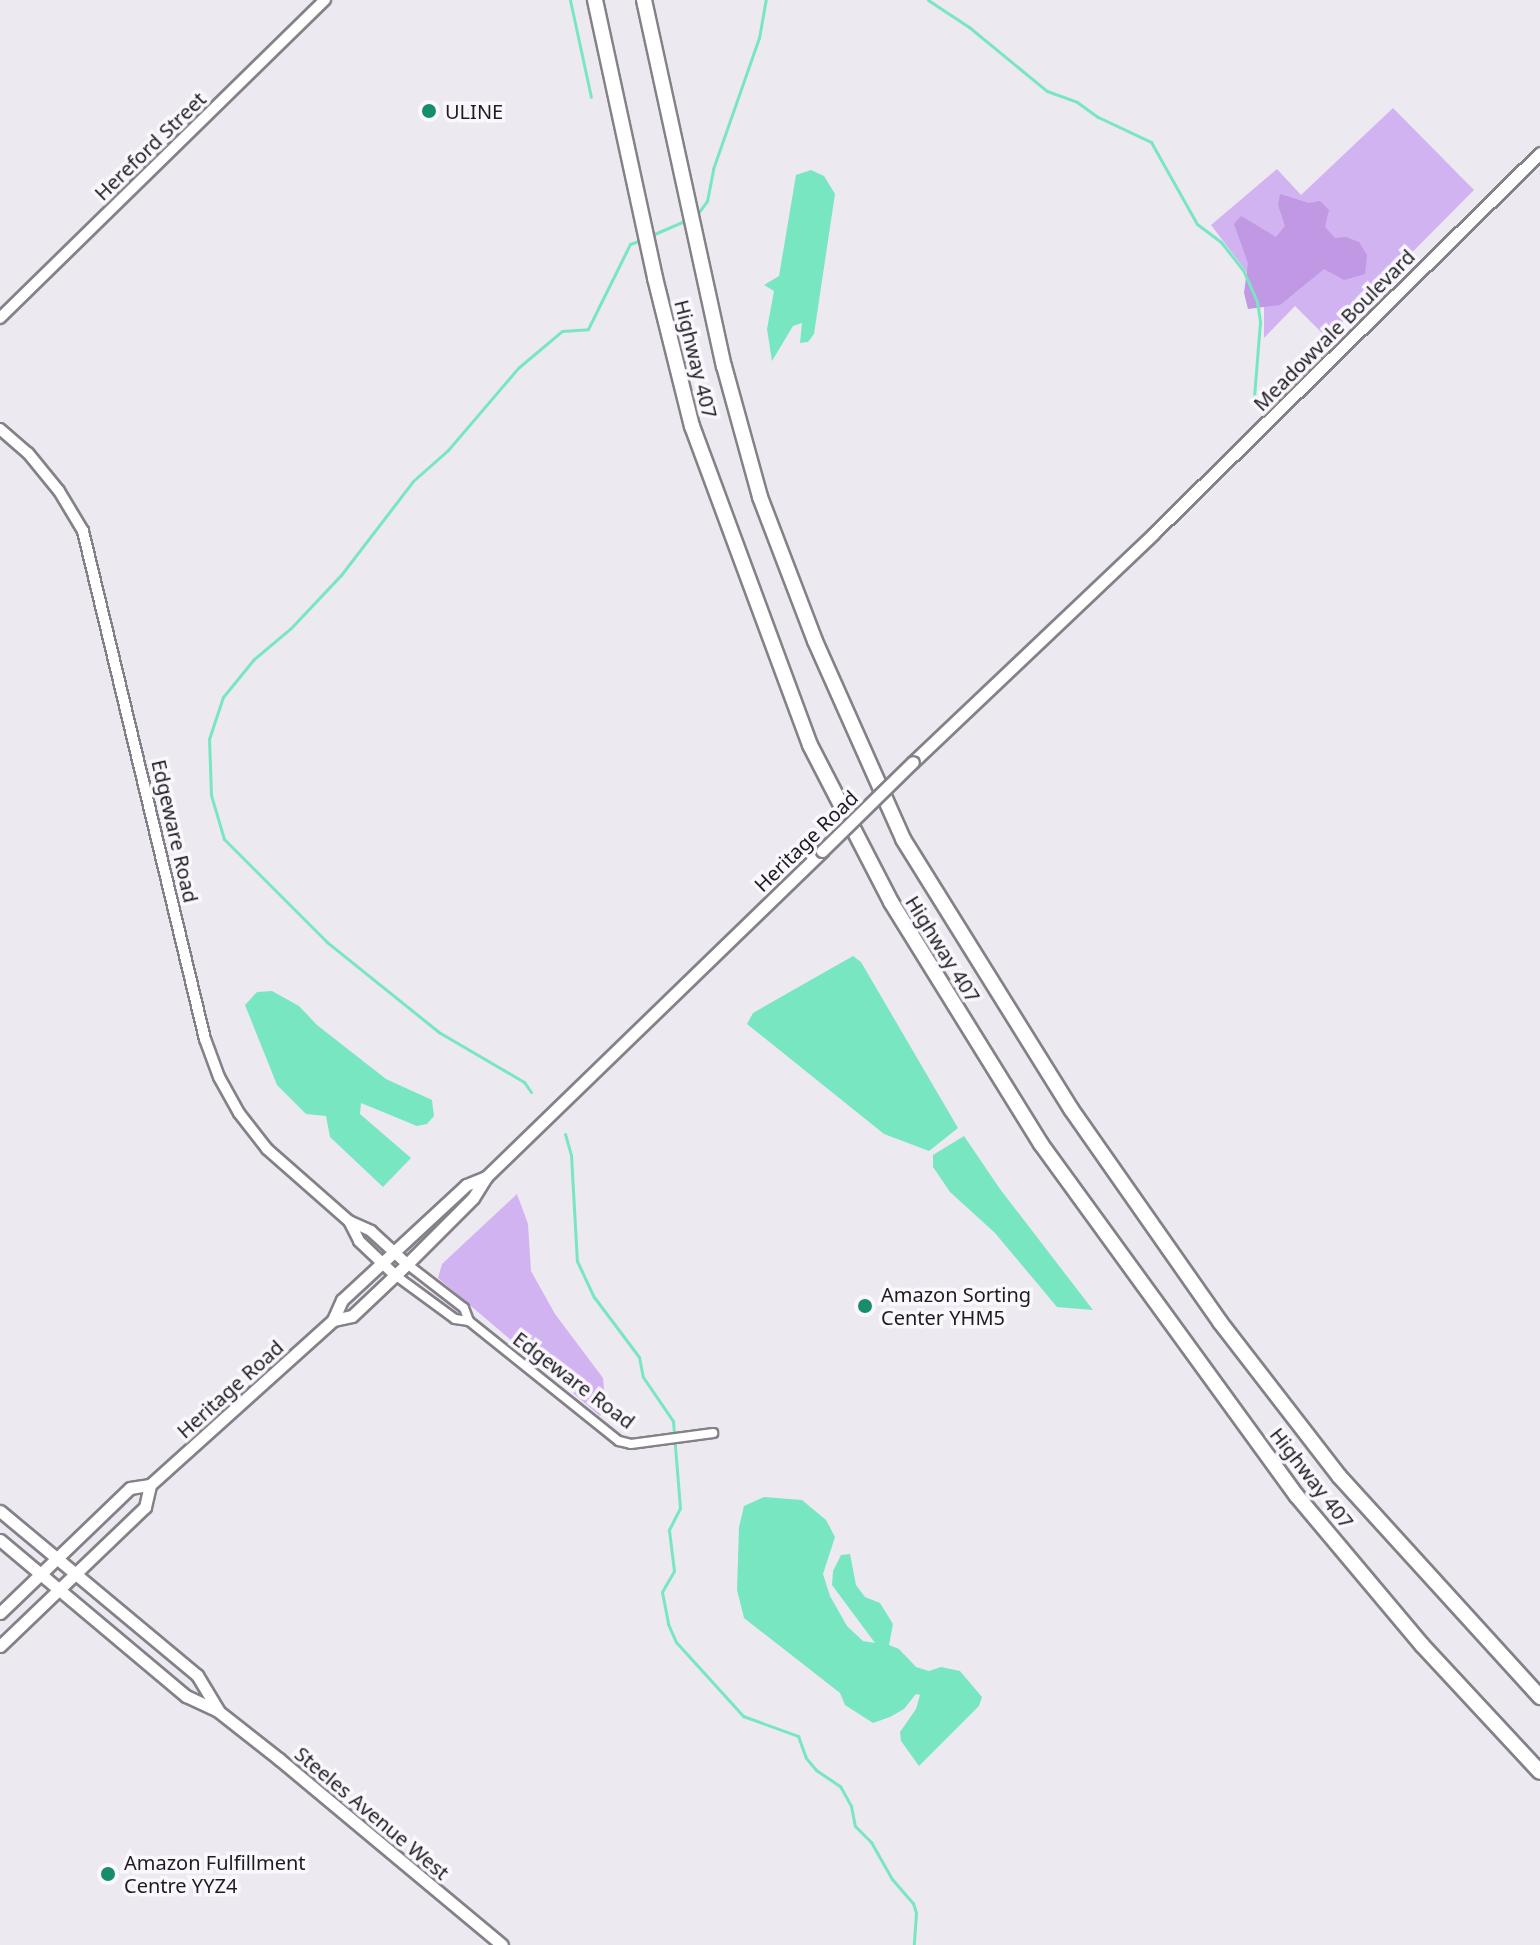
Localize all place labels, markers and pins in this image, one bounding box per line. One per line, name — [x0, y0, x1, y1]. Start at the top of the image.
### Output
place label: ULINE — [445, 99, 503, 123]
marker: ULINE — [420, 102, 438, 120]
place label: Amazon Sorting Center YHM5 — [881, 1282, 1031, 1329]
marker: Amazon Sorting Center YHM5 — [856, 1297, 874, 1315]
place label: Amazon Fulfillment Centre YYZ4 — [124, 1850, 306, 1897]
marker: Amazon Fulfillment Centre YYZ4 — [99, 1865, 117, 1883]

